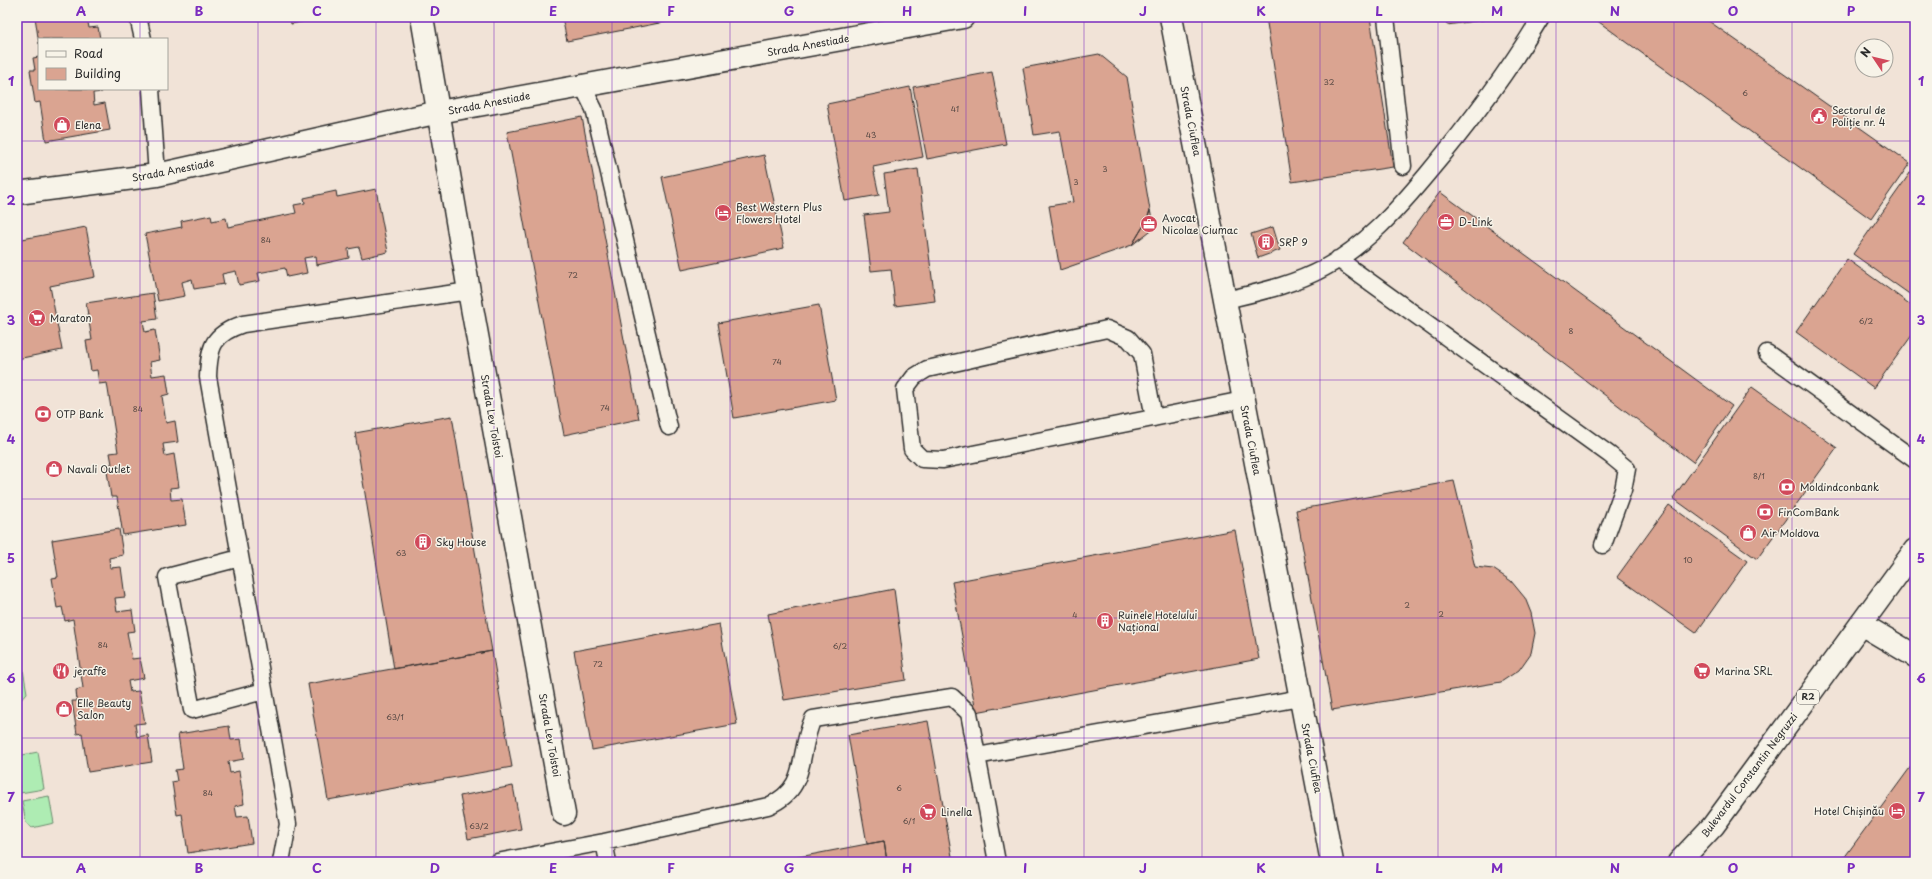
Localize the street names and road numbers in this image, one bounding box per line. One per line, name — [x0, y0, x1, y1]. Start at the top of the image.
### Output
street label: Strada Anestiade — [766, 30, 850, 59]
street label: Strada Ciuflea — [1177, 85, 1206, 158]
street label: Strada Anestiade — [447, 87, 531, 118]
street label: Strada Anestiade — [131, 154, 215, 185]
street label: Strada Lev Tolstoi — [478, 373, 507, 459]
street label: Strada Ciuflea — [1237, 404, 1266, 477]
road number: R2 — [1797, 690, 1819, 704]
street label: Strada Lev Tolstoi — [536, 692, 565, 778]
street label: Bulevardul Constantin Negruzzi — [1697, 709, 1801, 840]
street label: Strada Ciuflea — [1298, 722, 1327, 795]

